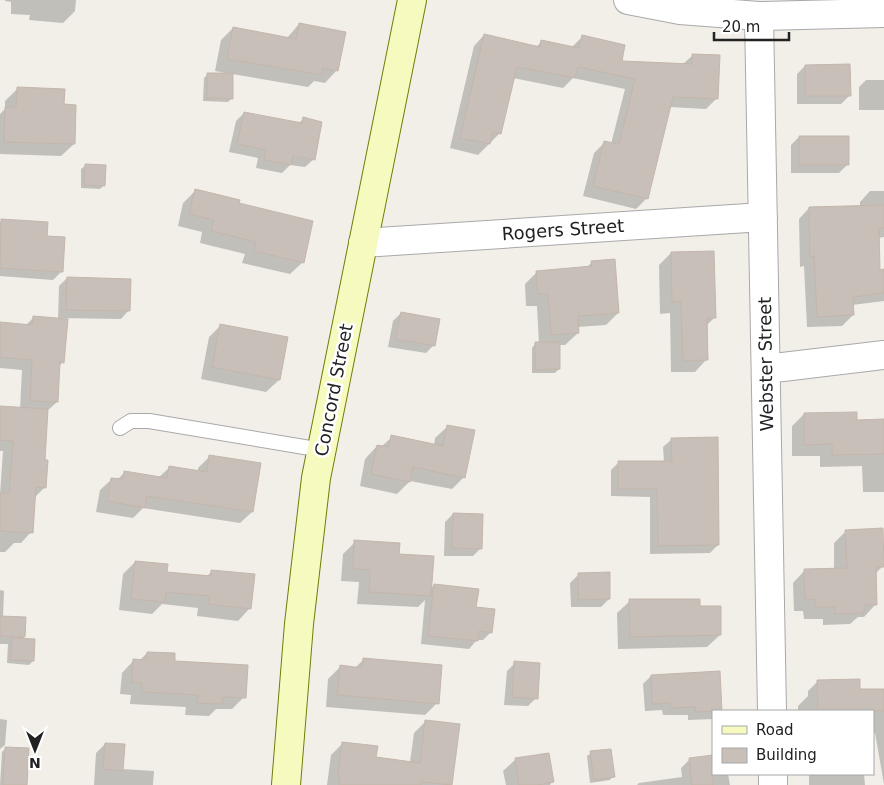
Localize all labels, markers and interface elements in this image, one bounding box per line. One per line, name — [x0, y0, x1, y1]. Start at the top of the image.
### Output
scale bar — [714, 10, 789, 42]
text: 20 m — [722, 18, 760, 36]
street label: Rogers Street — [501, 215, 625, 244]
street label: Webster Street — [754, 297, 777, 431]
street label: Concord Street — [310, 322, 357, 458]
legend — [712, 710, 874, 775]
text: Road — [756, 721, 794, 739]
north arrow — [10, 725, 60, 775]
text: Building — [756, 746, 817, 764]
text: N — [29, 755, 41, 771]

